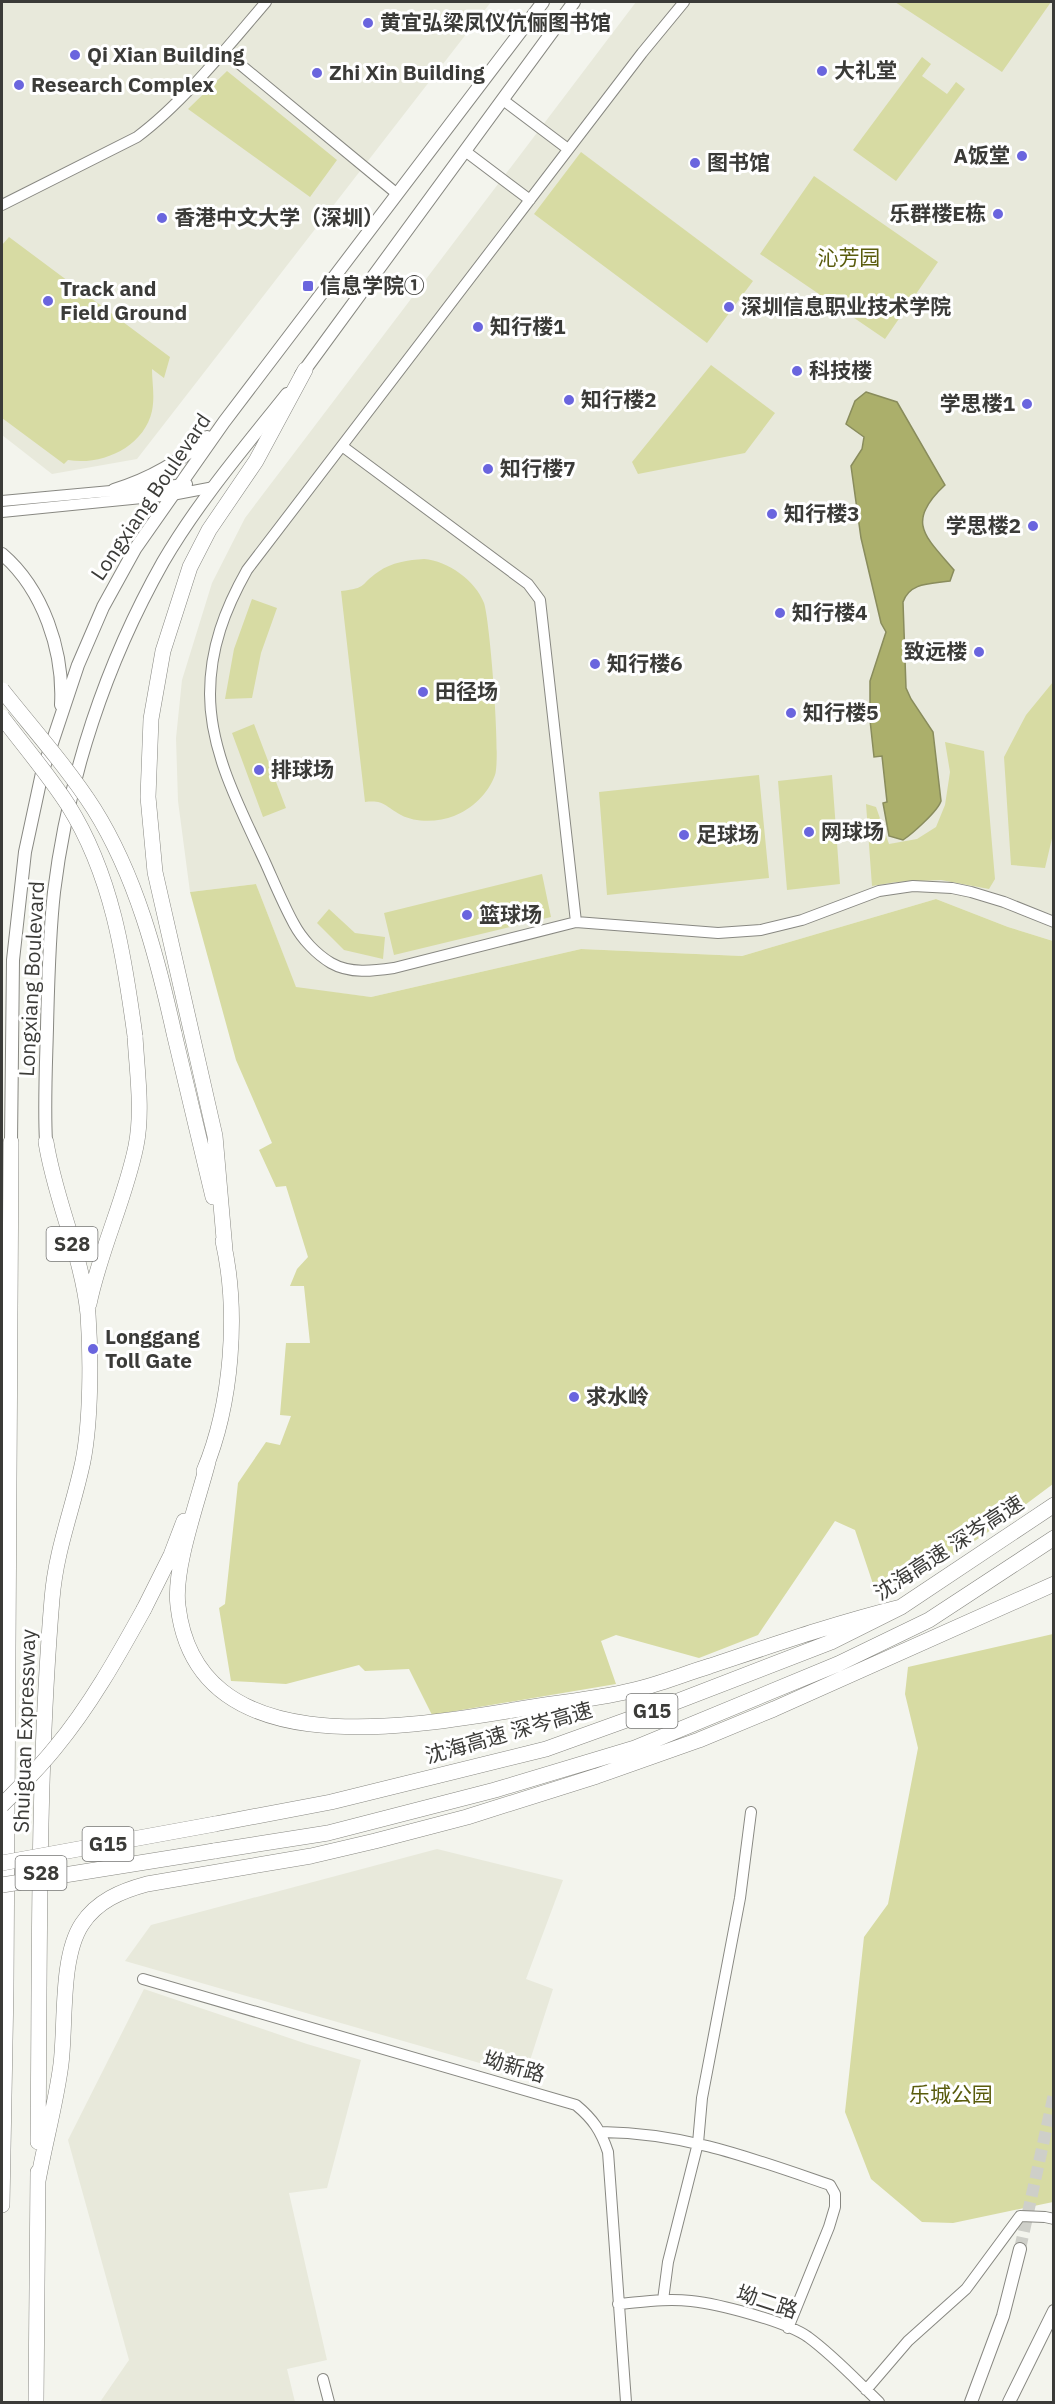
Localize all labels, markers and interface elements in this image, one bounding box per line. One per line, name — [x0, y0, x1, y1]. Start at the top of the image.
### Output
place label: 黄宜弘梁凤仪伉俪图书馆 — [380, 8, 611, 36]
marker: 黄宜弘梁凤仪伉俪图书馆 — [361, 16, 375, 30]
place label: Qi Xian Building — [87, 40, 245, 68]
marker: Qi Xian Building — [68, 48, 82, 62]
place label: 大礼堂 — [834, 56, 897, 84]
place label: Zhi Xin Building — [329, 58, 485, 86]
marker: 大礼堂 — [815, 64, 829, 78]
marker: Zhi Xin Building — [310, 66, 324, 80]
place label: Research Complex — [31, 70, 215, 98]
marker: Research Complex — [12, 78, 26, 92]
place label: A饭堂 — [954, 141, 1010, 169]
place label: 图书馆 — [707, 148, 770, 176]
marker: A饭堂 — [1015, 149, 1029, 163]
marker: 图书馆 — [688, 156, 702, 170]
place label: 乐群楼E栋 — [889, 199, 986, 227]
place label: 香港中文大学（深圳） — [174, 203, 384, 231]
marker: 乐群楼E栋 — [991, 207, 1005, 221]
marker: 香港中文大学（深圳） — [155, 211, 169, 225]
park label: 沁芳园 — [818, 243, 881, 271]
place label: 信息学院① — [320, 271, 425, 299]
place label: Track and Field Ground — [60, 274, 187, 326]
marker: 信息学院① — [301, 279, 315, 293]
place label: 深圳信息职业技术学院 — [741, 292, 951, 320]
marker: Track and Field Ground — [41, 294, 55, 308]
marker: 深圳信息职业技术学院 — [722, 300, 736, 314]
place label: 知行楼1 — [490, 312, 566, 340]
marker: 知行楼1 — [471, 320, 485, 334]
place label: 科技楼 — [809, 356, 872, 384]
marker: 科技楼 — [790, 364, 804, 378]
place label: 知行楼2 — [581, 385, 657, 413]
place label: 学思楼1 — [939, 389, 1015, 417]
marker: 知行楼2 — [562, 393, 576, 407]
marker: 学思楼1 — [1020, 397, 1034, 411]
street label: Longxiang Boulevard — [84, 407, 217, 585]
place label: 知行楼7 — [500, 454, 576, 482]
marker: 知行楼7 — [481, 462, 495, 476]
place label: 知行楼3 — [784, 499, 860, 527]
marker: 知行楼3 — [765, 507, 779, 521]
place label: 学思楼2 — [945, 511, 1021, 539]
marker: 学思楼2 — [1026, 519, 1040, 533]
place label: 知行楼4 — [792, 598, 868, 626]
marker: 知行楼4 — [773, 606, 787, 620]
place label: 致远楼 — [904, 637, 967, 665]
marker: 致远楼 — [972, 645, 986, 659]
place label: 知行楼6 — [607, 649, 683, 677]
marker: 知行楼6 — [588, 657, 602, 671]
place label: 田径场 — [435, 677, 498, 705]
marker: 田径场 — [416, 685, 430, 699]
place label: 知行楼5 — [803, 698, 879, 726]
marker: 知行楼5 — [784, 706, 798, 720]
place label: 排球场 — [271, 755, 334, 783]
marker: 排球场 — [252, 763, 266, 777]
place label: 网球场 — [821, 817, 884, 845]
place label: 足球场 — [696, 820, 759, 848]
marker: 网球场 — [802, 825, 816, 839]
marker: 足球场 — [677, 828, 691, 842]
street label: Longxiang Boulevard — [12, 880, 50, 1077]
place label: 篮球场 — [479, 900, 542, 928]
marker: 篮球场 — [460, 908, 474, 922]
road number: S28 — [46, 1227, 98, 1261]
place label: Longgang Toll Gate — [105, 1322, 200, 1374]
marker: Longgang Toll Gate — [86, 1342, 100, 1356]
place label: 求水岭 — [586, 1382, 649, 1410]
marker: 求水岭 — [567, 1390, 581, 1404]
street label: 沈海高速 深岑高速 — [868, 1488, 1029, 1606]
street label: Shuiguan Expressway — [6, 1628, 42, 1834]
road number: G15 — [626, 1694, 678, 1728]
street label: 沈海高速 深岑高速 — [422, 1695, 596, 1769]
road number: G15 — [82, 1827, 134, 1861]
road number: S28 — [15, 1856, 66, 1890]
street label: 坳新路 — [480, 2044, 548, 2088]
park label: 乐城公园 — [909, 2080, 993, 2108]
street label: 坳二路 — [733, 2278, 802, 2324]

